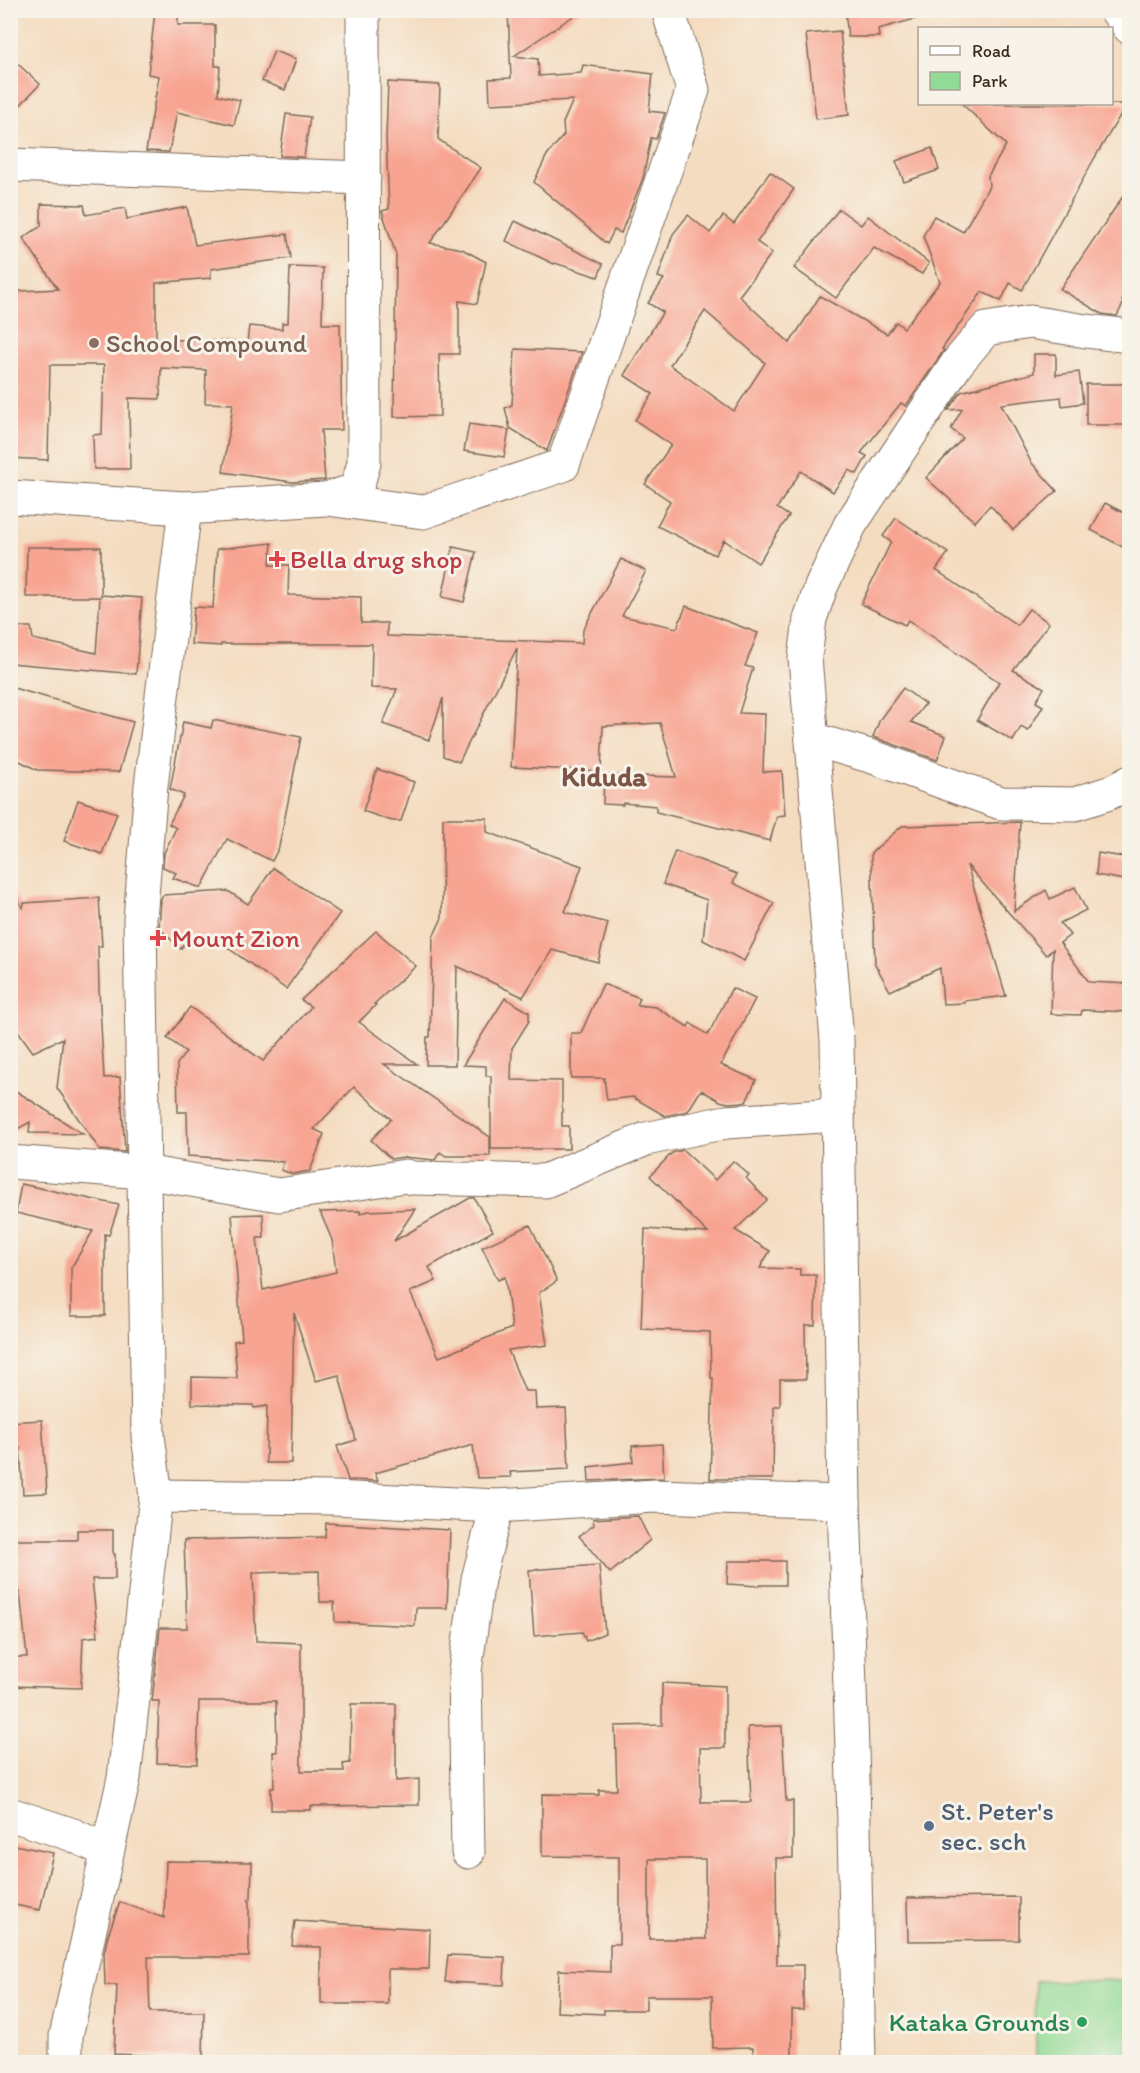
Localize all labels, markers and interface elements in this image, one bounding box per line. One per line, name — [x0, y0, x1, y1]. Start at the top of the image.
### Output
legend — [918, 27, 1113, 105]
text: Road — [972, 40, 1011, 62]
text: Park — [972, 70, 1007, 92]
place label: School Compound — [106, 327, 308, 359]
marker: School Compound — [87, 336, 101, 350]
place label: Bella drug shop — [290, 543, 462, 575]
marker: Bella drug shop — [268, 550, 286, 568]
district label: Kiduda — [561, 759, 647, 793]
place label: Mount Zion — [172, 922, 300, 954]
marker: Mount Zion — [149, 929, 167, 947]
place label: St. Peter's sec. sch — [941, 1795, 1054, 1857]
marker: St. Peter's sec. sch — [922, 1819, 936, 1833]
place label: Kataka Grounds — [889, 2006, 1070, 2038]
marker: Kataka Grounds — [1075, 2015, 1089, 2029]

